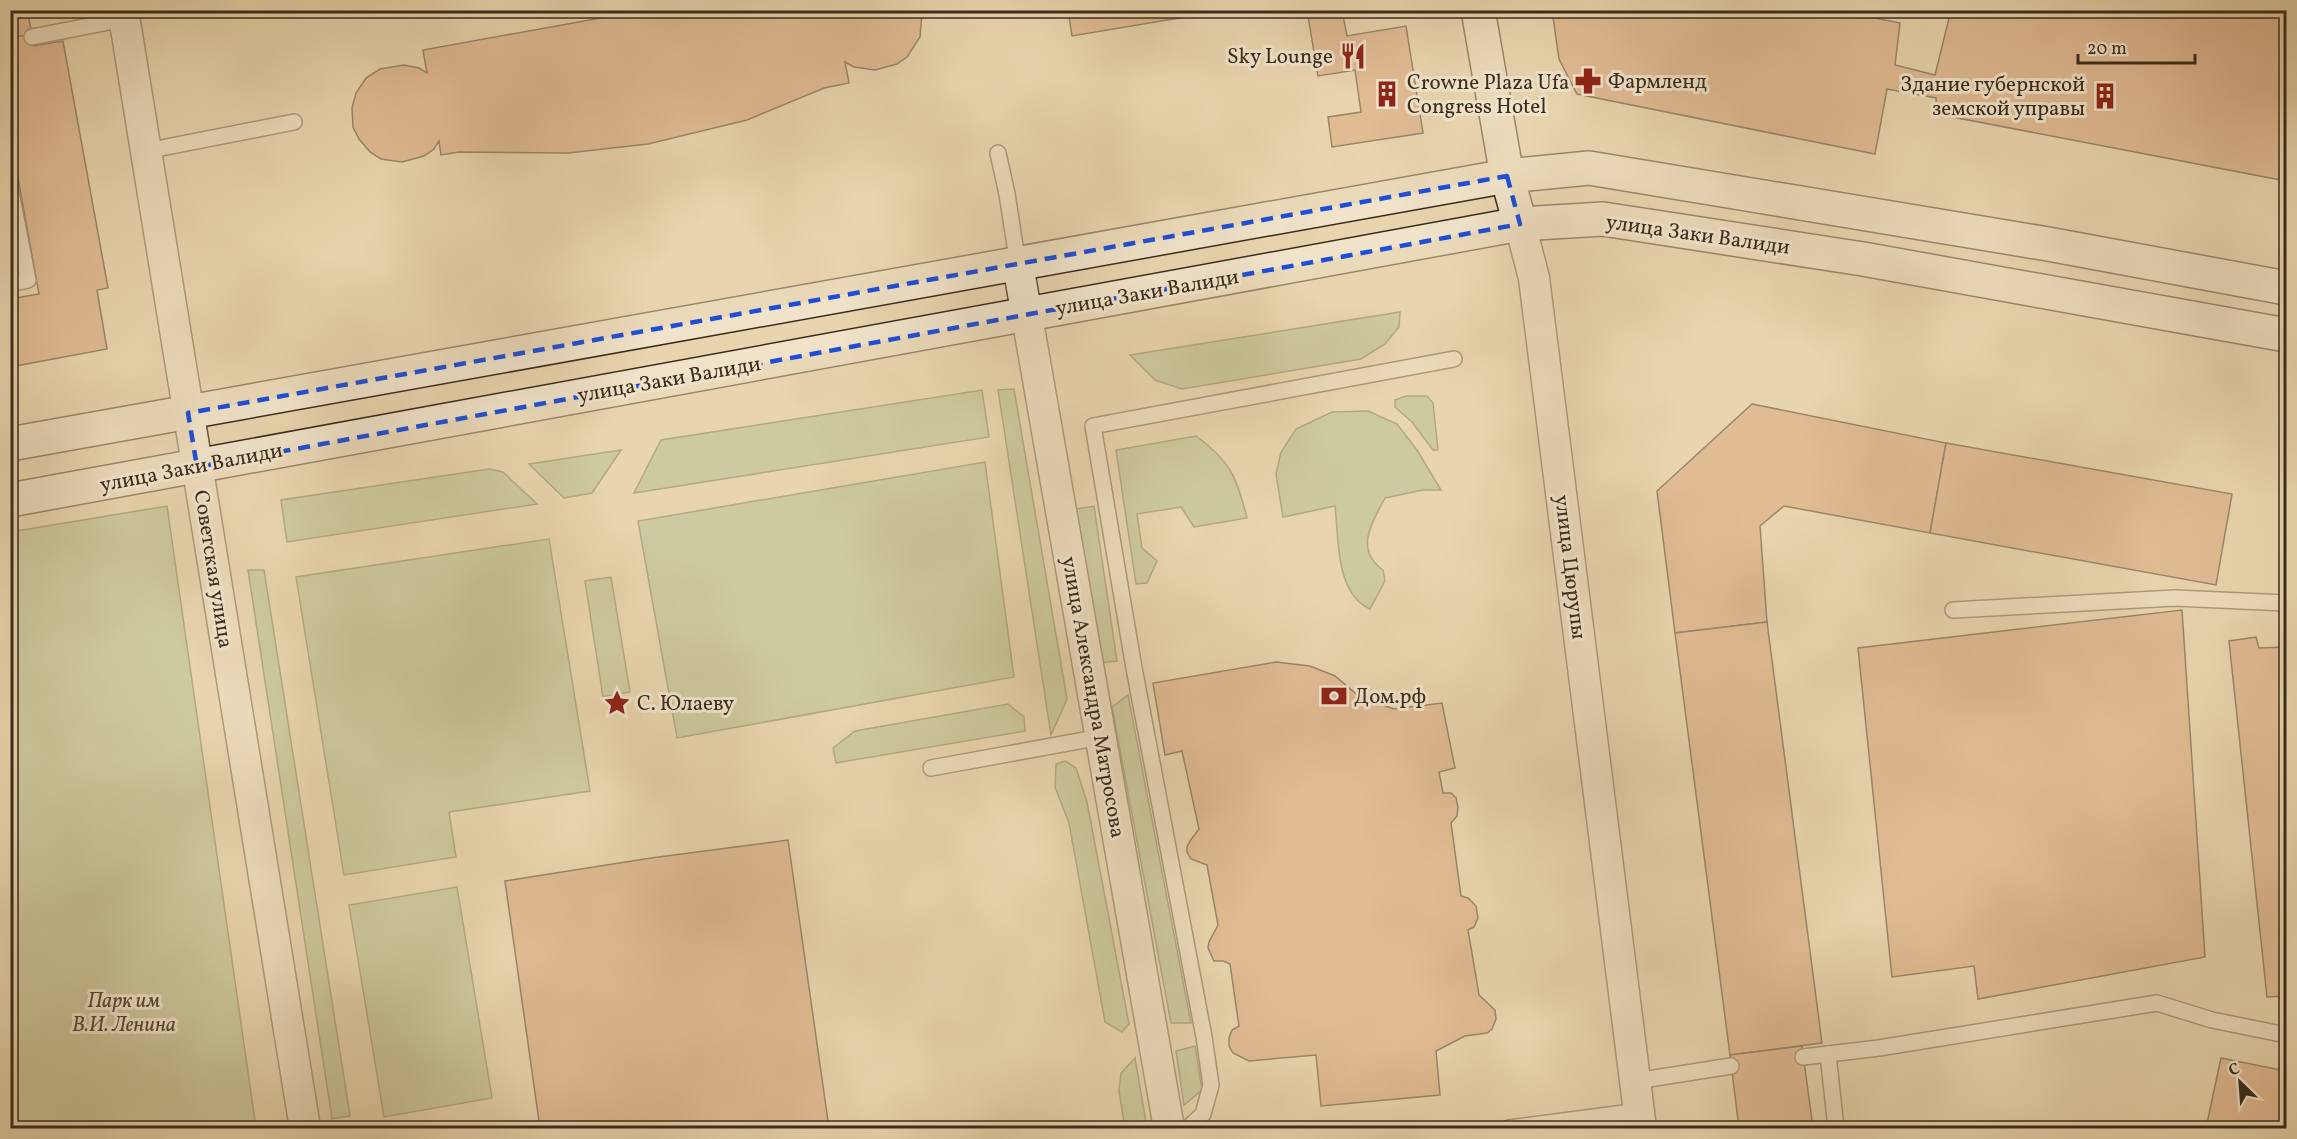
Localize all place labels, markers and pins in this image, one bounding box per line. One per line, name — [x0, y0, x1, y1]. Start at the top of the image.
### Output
restaurant icon: Sky Lounge — [1338, 41, 1368, 71]
place label: Sky Lounge — [1227, 43, 1333, 72]
pharmacy icon: Фармленд — [1573, 66, 1603, 96]
place label: Фармленд — [1608, 68, 1707, 97]
place label: Crowne Plaza Ufa Congress Hotel — [1407, 69, 1569, 122]
place label: Здание губернской земской управы — [1900, 71, 2085, 124]
building icon: Crowne Plaza Ufa Congress Hotel — [1372, 79, 1402, 109]
building icon: Здание губернской земской управы — [2090, 81, 2120, 111]
bank icon: Дом.рф — [1319, 681, 1349, 711]
place label: Дом.рф — [1354, 683, 1426, 712]
place icon: С. Юлаеву — [602, 688, 632, 718]
place label: С. Юлаеву — [637, 690, 735, 719]

